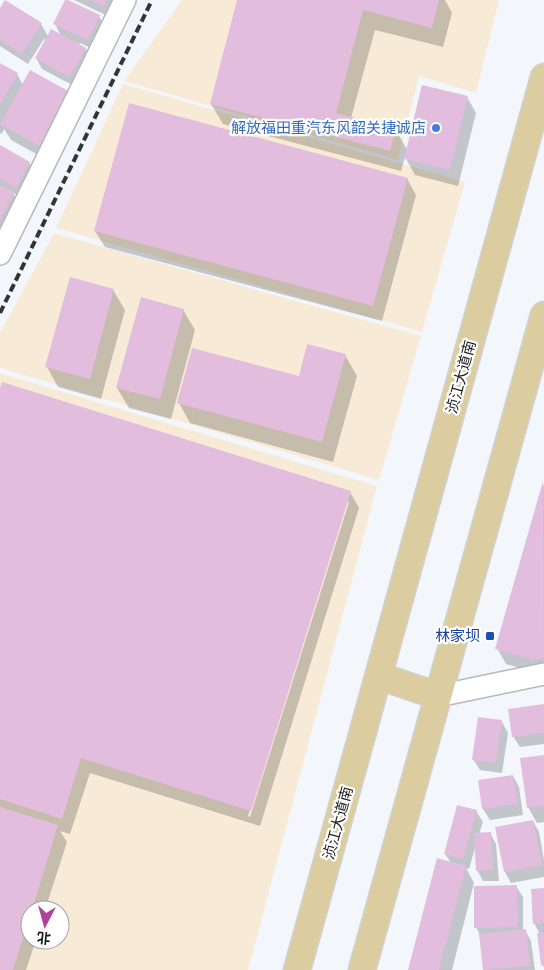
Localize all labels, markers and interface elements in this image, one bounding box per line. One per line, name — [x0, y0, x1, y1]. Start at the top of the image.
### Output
place label: 解放福田重汽东风韶关捷诚店 — [231, 119, 426, 137]
marker: 解放福田重汽东风韶关捷诚店 — [430, 122, 442, 134]
street label: 浈江大道南 — [443, 338, 479, 416]
place label: 林家坝 — [435, 627, 480, 645]
marker: 林家坝 — [484, 630, 496, 642]
street label: 浈江大道南 — [320, 784, 356, 862]
north arrow — [20, 900, 70, 950]
text: 北 — [36, 929, 51, 947]

